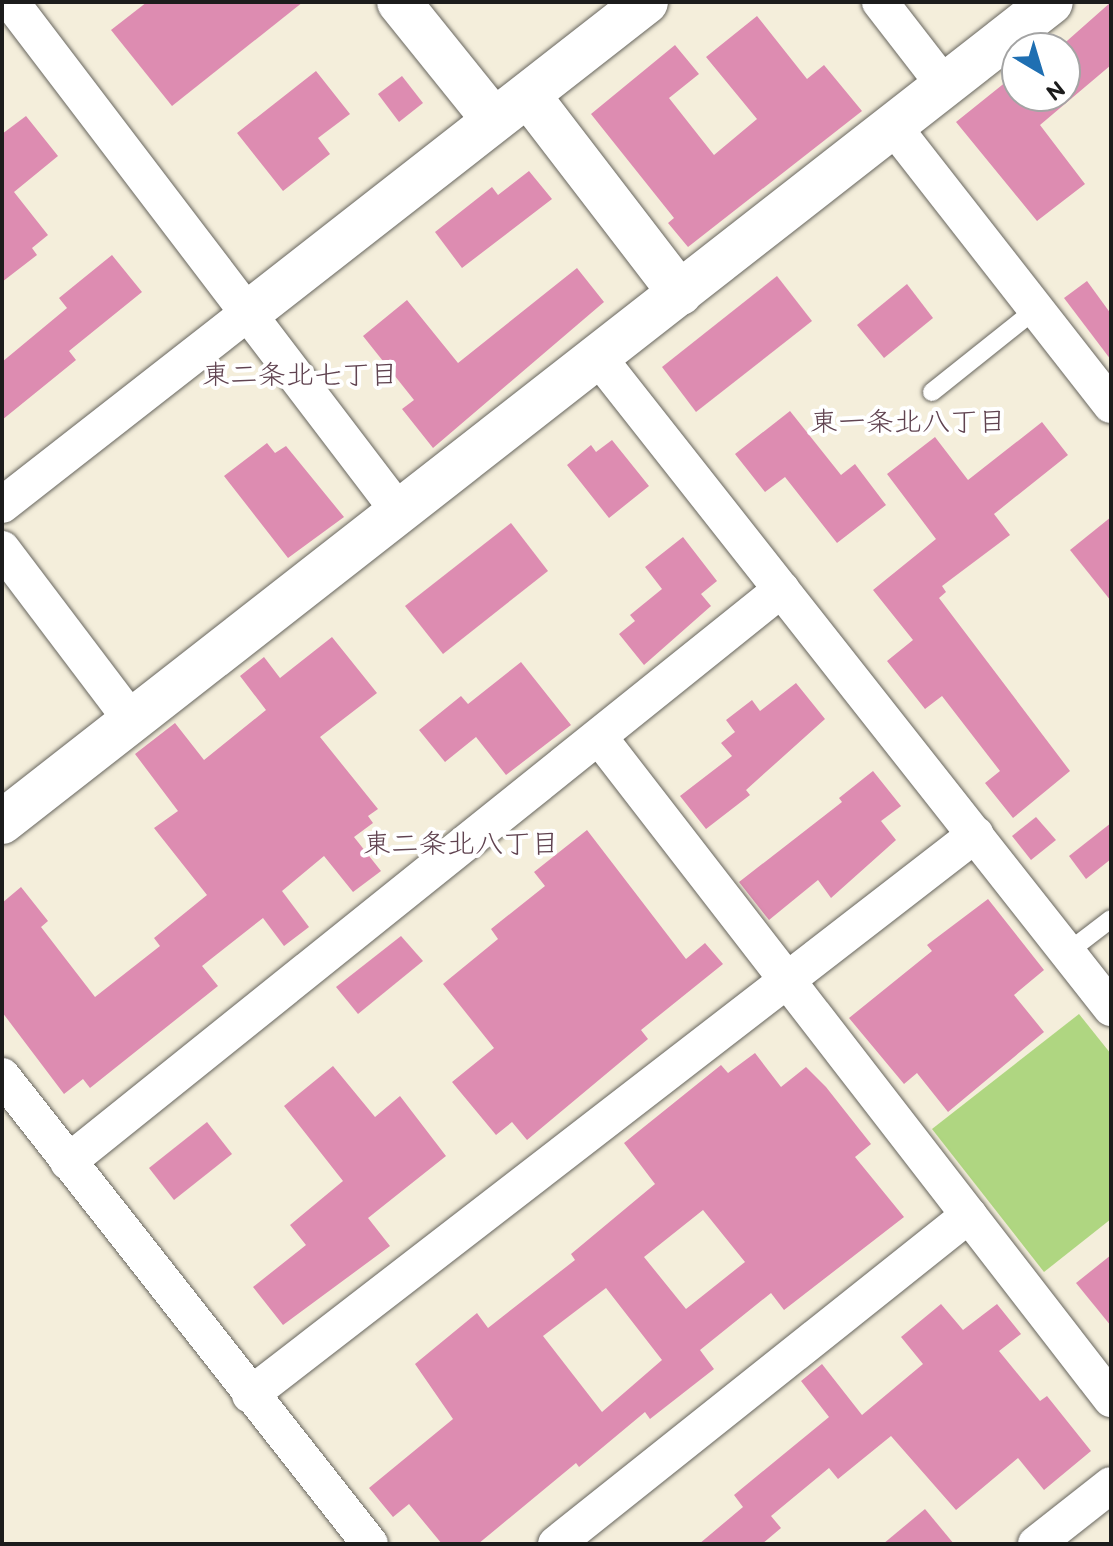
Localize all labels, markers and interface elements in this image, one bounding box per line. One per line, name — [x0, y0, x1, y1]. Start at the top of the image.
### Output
north arrow — [1001, 32, 1081, 112]
text: N — [1040, 74, 1070, 105]
district label: 東二条北七丁目 — [202, 359, 398, 393]
district label: 東一条北八丁目 — [810, 406, 1006, 440]
district label: 東二条北八丁目 — [363, 828, 559, 862]

